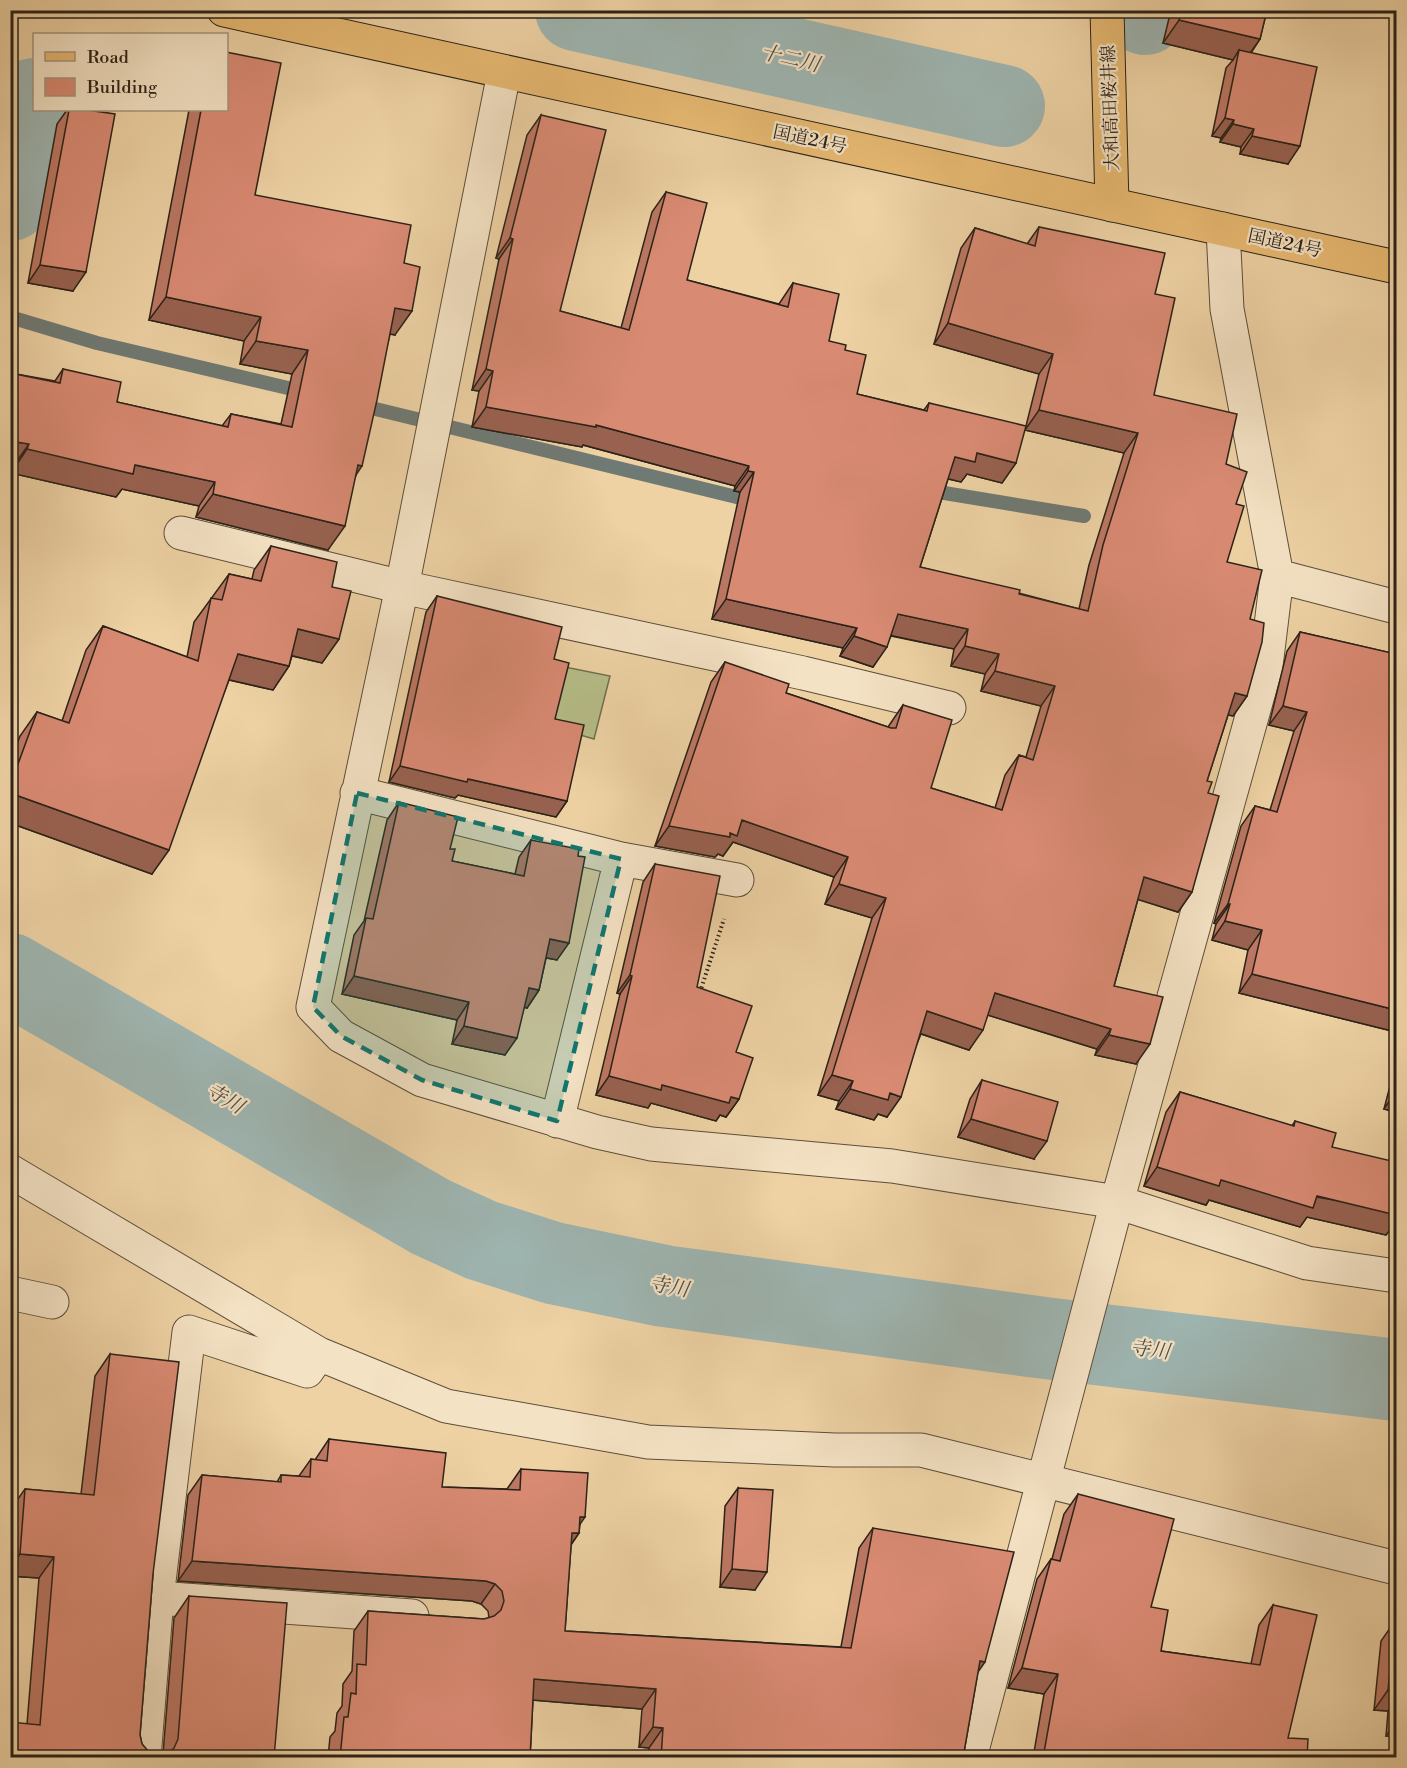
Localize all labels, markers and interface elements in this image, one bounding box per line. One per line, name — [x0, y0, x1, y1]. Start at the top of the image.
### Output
legend — [33, 33, 228, 111]
water label: 十二川 — [758, 41, 824, 79]
street label: 大和高田桜井線 — [1097, 45, 1124, 171]
text: Road — [87, 46, 130, 69]
text: Building — [86, 76, 158, 99]
street label: 国道24号 — [771, 120, 849, 159]
street label: 国道24号 — [1246, 224, 1324, 263]
water label: 寺川 — [201, 1078, 250, 1121]
water label: 寺川 — [647, 1272, 693, 1304]
water label: 寺川 — [1128, 1336, 1173, 1366]

